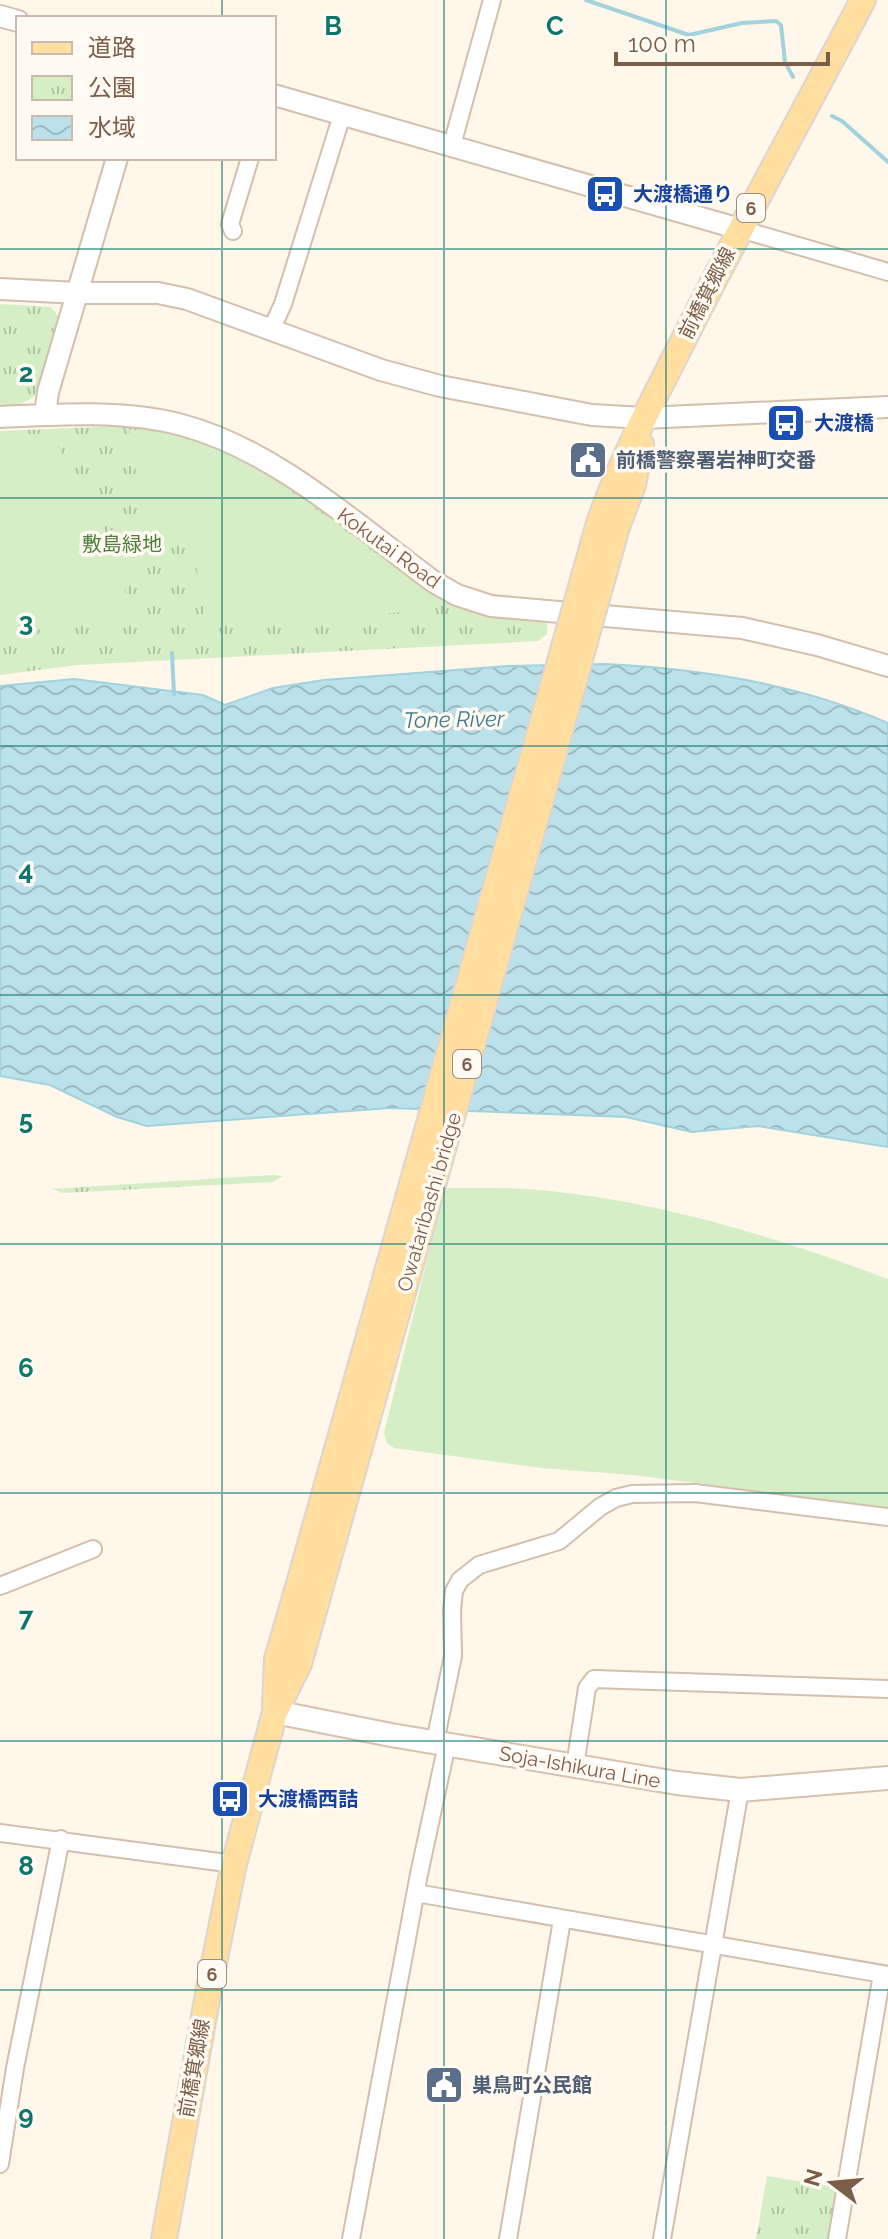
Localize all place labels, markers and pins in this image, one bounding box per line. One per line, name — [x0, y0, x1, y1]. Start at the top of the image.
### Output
bus stop icon: 大渡橋通り — [584, 173, 626, 215]
place label: 大渡橋通り — [633, 182, 733, 206]
bus stop icon: 大渡橋 — [765, 402, 807, 444]
place label: 大渡橋 — [814, 411, 874, 435]
public building icon: 前橋警察署岩神町交番 — [567, 439, 609, 481]
place label: 前橋警察署岩神町交番 — [616, 448, 816, 472]
bus stop icon: 大渡橋西詰 — [209, 1778, 251, 1820]
place label: 大渡橋西詰 — [258, 1787, 358, 1811]
public building icon: 巣鳥町公民館 — [423, 2064, 465, 2106]
place label: 巣鳥町公民館 — [472, 2073, 592, 2097]

